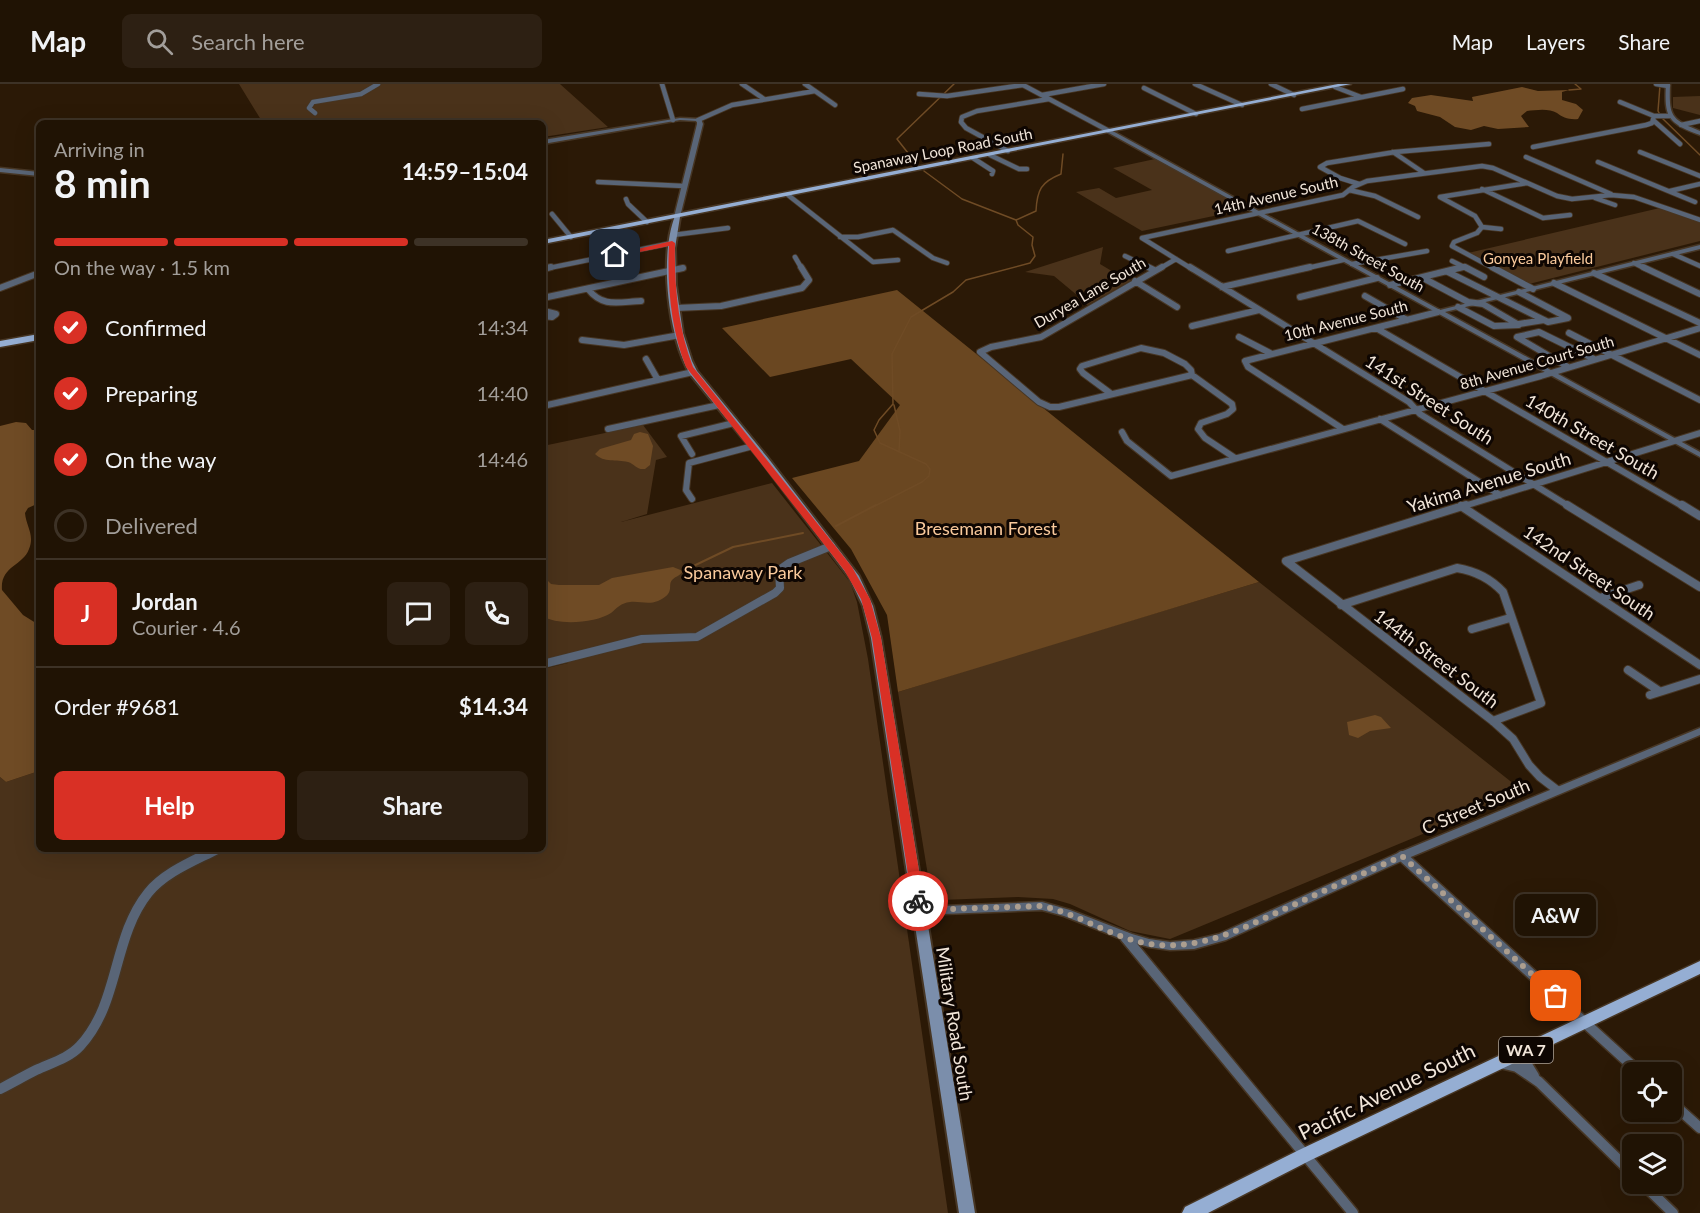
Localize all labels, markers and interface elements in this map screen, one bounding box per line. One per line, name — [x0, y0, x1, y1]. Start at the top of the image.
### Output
search box — [122, 14, 542, 68]
text: Map — [30, 24, 86, 58]
icon: search — [143, 25, 176, 58]
text: Search here — [191, 28, 305, 55]
text: Map — [1452, 29, 1493, 54]
text: Layers — [1526, 29, 1585, 54]
text: Share — [1618, 29, 1670, 54]
street label: Spanaway Loop Road South — [852, 124, 1034, 176]
text: Arriving in — [54, 137, 145, 161]
text: 14:59–15:04 — [402, 158, 528, 185]
text: 8 min — [54, 160, 151, 206]
street label: 14th Avenue South — [1212, 172, 1340, 218]
street label: 138th Street South — [1309, 219, 1428, 295]
pin — [589, 229, 640, 280]
icon: home — [598, 238, 631, 271]
park label: Gonyea Playfield — [1483, 249, 1593, 267]
street label: Duryea Lane South — [1031, 253, 1148, 331]
text: On the way · 1.5 km — [54, 255, 230, 279]
street label: 10th Avenue South — [1282, 296, 1409, 344]
icon: check — [54, 311, 87, 344]
text: Confirmed — [105, 314, 207, 341]
text: 14:34 — [477, 315, 528, 339]
street label: 8th Avenue Court South — [1458, 331, 1616, 393]
street label: 141st Street South — [1361, 349, 1498, 449]
icon: check — [54, 377, 87, 410]
text: Preparing — [105, 380, 197, 407]
text: 14:40 — [477, 381, 528, 405]
street label: 140th Street South — [1522, 389, 1663, 483]
icon: check — [54, 443, 87, 476]
text: On the way — [105, 446, 216, 473]
text: 14:46 — [477, 447, 528, 471]
street label: Yakima Avenue South — [1404, 447, 1573, 517]
text: Delivered — [105, 512, 198, 539]
park label: Bresemann Forest — [915, 517, 1058, 539]
street label: 142nd Street South — [1519, 520, 1660, 624]
park label: Spanaway Park — [684, 561, 803, 583]
button: chat — [387, 582, 450, 645]
button: phone — [465, 582, 528, 645]
text: Jordan — [132, 588, 198, 615]
text: J — [81, 600, 90, 627]
street label: 144th Street South — [1370, 604, 1503, 712]
text: Courier · 4.6 — [132, 615, 241, 639]
text: Order #9681 — [54, 693, 180, 720]
text: $14.34 — [459, 693, 528, 720]
button: Help — [54, 771, 285, 840]
button: Share — [297, 771, 528, 840]
street label: C Street South — [1418, 773, 1533, 839]
courier — [888, 871, 948, 931]
icon: bike — [902, 885, 935, 918]
callout: A&W — [1516, 894, 1596, 936]
text: A&W — [1531, 903, 1580, 927]
street label: Military Road South — [932, 945, 978, 1103]
pin — [1530, 970, 1581, 1021]
icon: bag — [1539, 979, 1572, 1012]
street label: Pacific Avenue South — [1294, 1037, 1479, 1144]
road number: WA 7 — [1499, 1037, 1553, 1063]
map controls — [1622, 1062, 1682, 1194]
button: locate — [1622, 1062, 1682, 1122]
button: layers — [1622, 1134, 1682, 1194]

